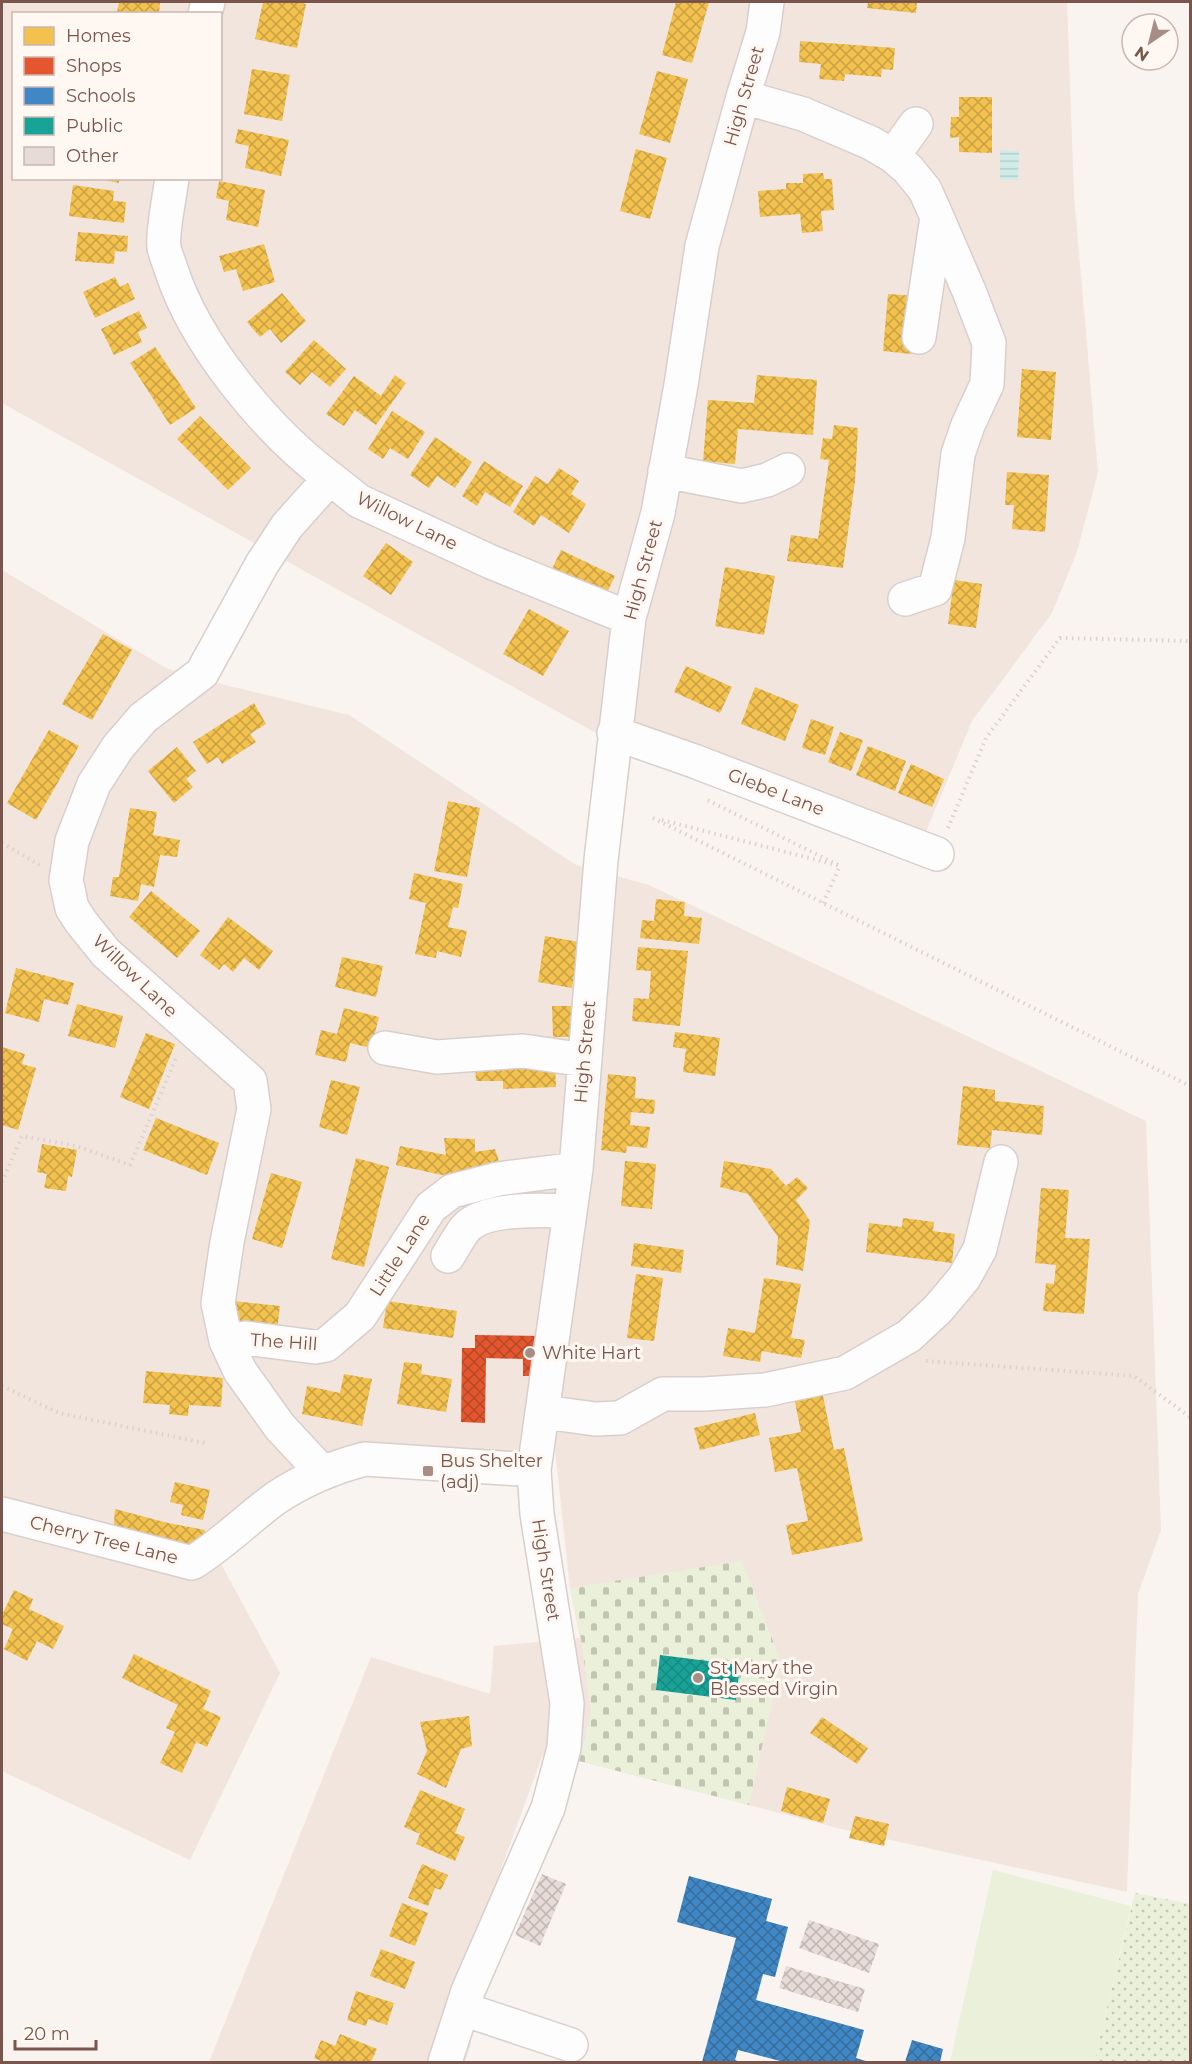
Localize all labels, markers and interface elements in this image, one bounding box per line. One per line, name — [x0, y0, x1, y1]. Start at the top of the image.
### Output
legend — [12, 12, 222, 180]
north arrow — [1120, 12, 1180, 72]
text: Homes — [66, 25, 131, 47]
text: N — [1131, 42, 1152, 65]
street label: High Street — [719, 43, 769, 149]
text: Shops — [66, 55, 122, 77]
text: Schools — [66, 85, 136, 107]
text: Public — [66, 115, 123, 137]
text: Other — [66, 145, 119, 167]
street label: Willow Lane — [353, 487, 461, 555]
street label: High Street — [619, 517, 667, 623]
street label: Glebe Lane — [725, 764, 828, 821]
street label: Willow Lane — [88, 930, 182, 1022]
street label: High Street — [570, 1000, 600, 1104]
street label: Little Lane — [365, 1209, 435, 1301]
street label: The Hill — [250, 1329, 318, 1355]
place label: White Hart — [542, 1342, 641, 1364]
marker: White Hart — [523, 1346, 537, 1360]
place label: Bus Shelter (adj) — [440, 1450, 543, 1493]
marker: Bus Shelter (adj) — [421, 1464, 435, 1478]
street label: Cherry Tree Lane — [27, 1511, 181, 1569]
street label: High Street — [527, 1517, 565, 1623]
place label: St Mary the Blessed Virgin — [710, 1657, 838, 1700]
marker: St Mary the Blessed Virgin — [691, 1671, 705, 1685]
scale bar — [15, 2013, 96, 2051]
text: 20 m — [24, 2023, 70, 2045]

